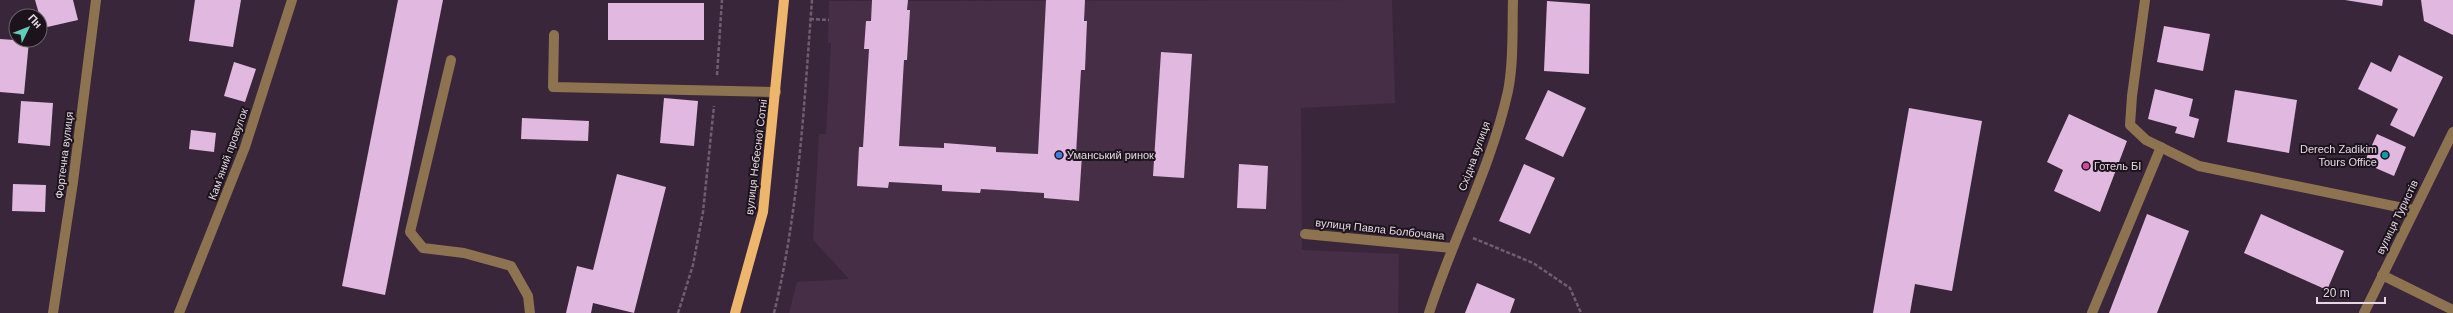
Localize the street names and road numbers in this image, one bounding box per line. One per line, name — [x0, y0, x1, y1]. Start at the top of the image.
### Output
street label: вулиця Небесної Сотні — [743, 99, 769, 215]
street label: Камʼяний провулок — [206, 106, 250, 201]
street label: Фортечна вулиця — [53, 111, 75, 199]
street label: Східна вулиця — [1456, 120, 1492, 192]
street label: вулиця Туристів — [2374, 178, 2420, 256]
street label: вулиця Павла Болбочана — [1315, 216, 1446, 242]

